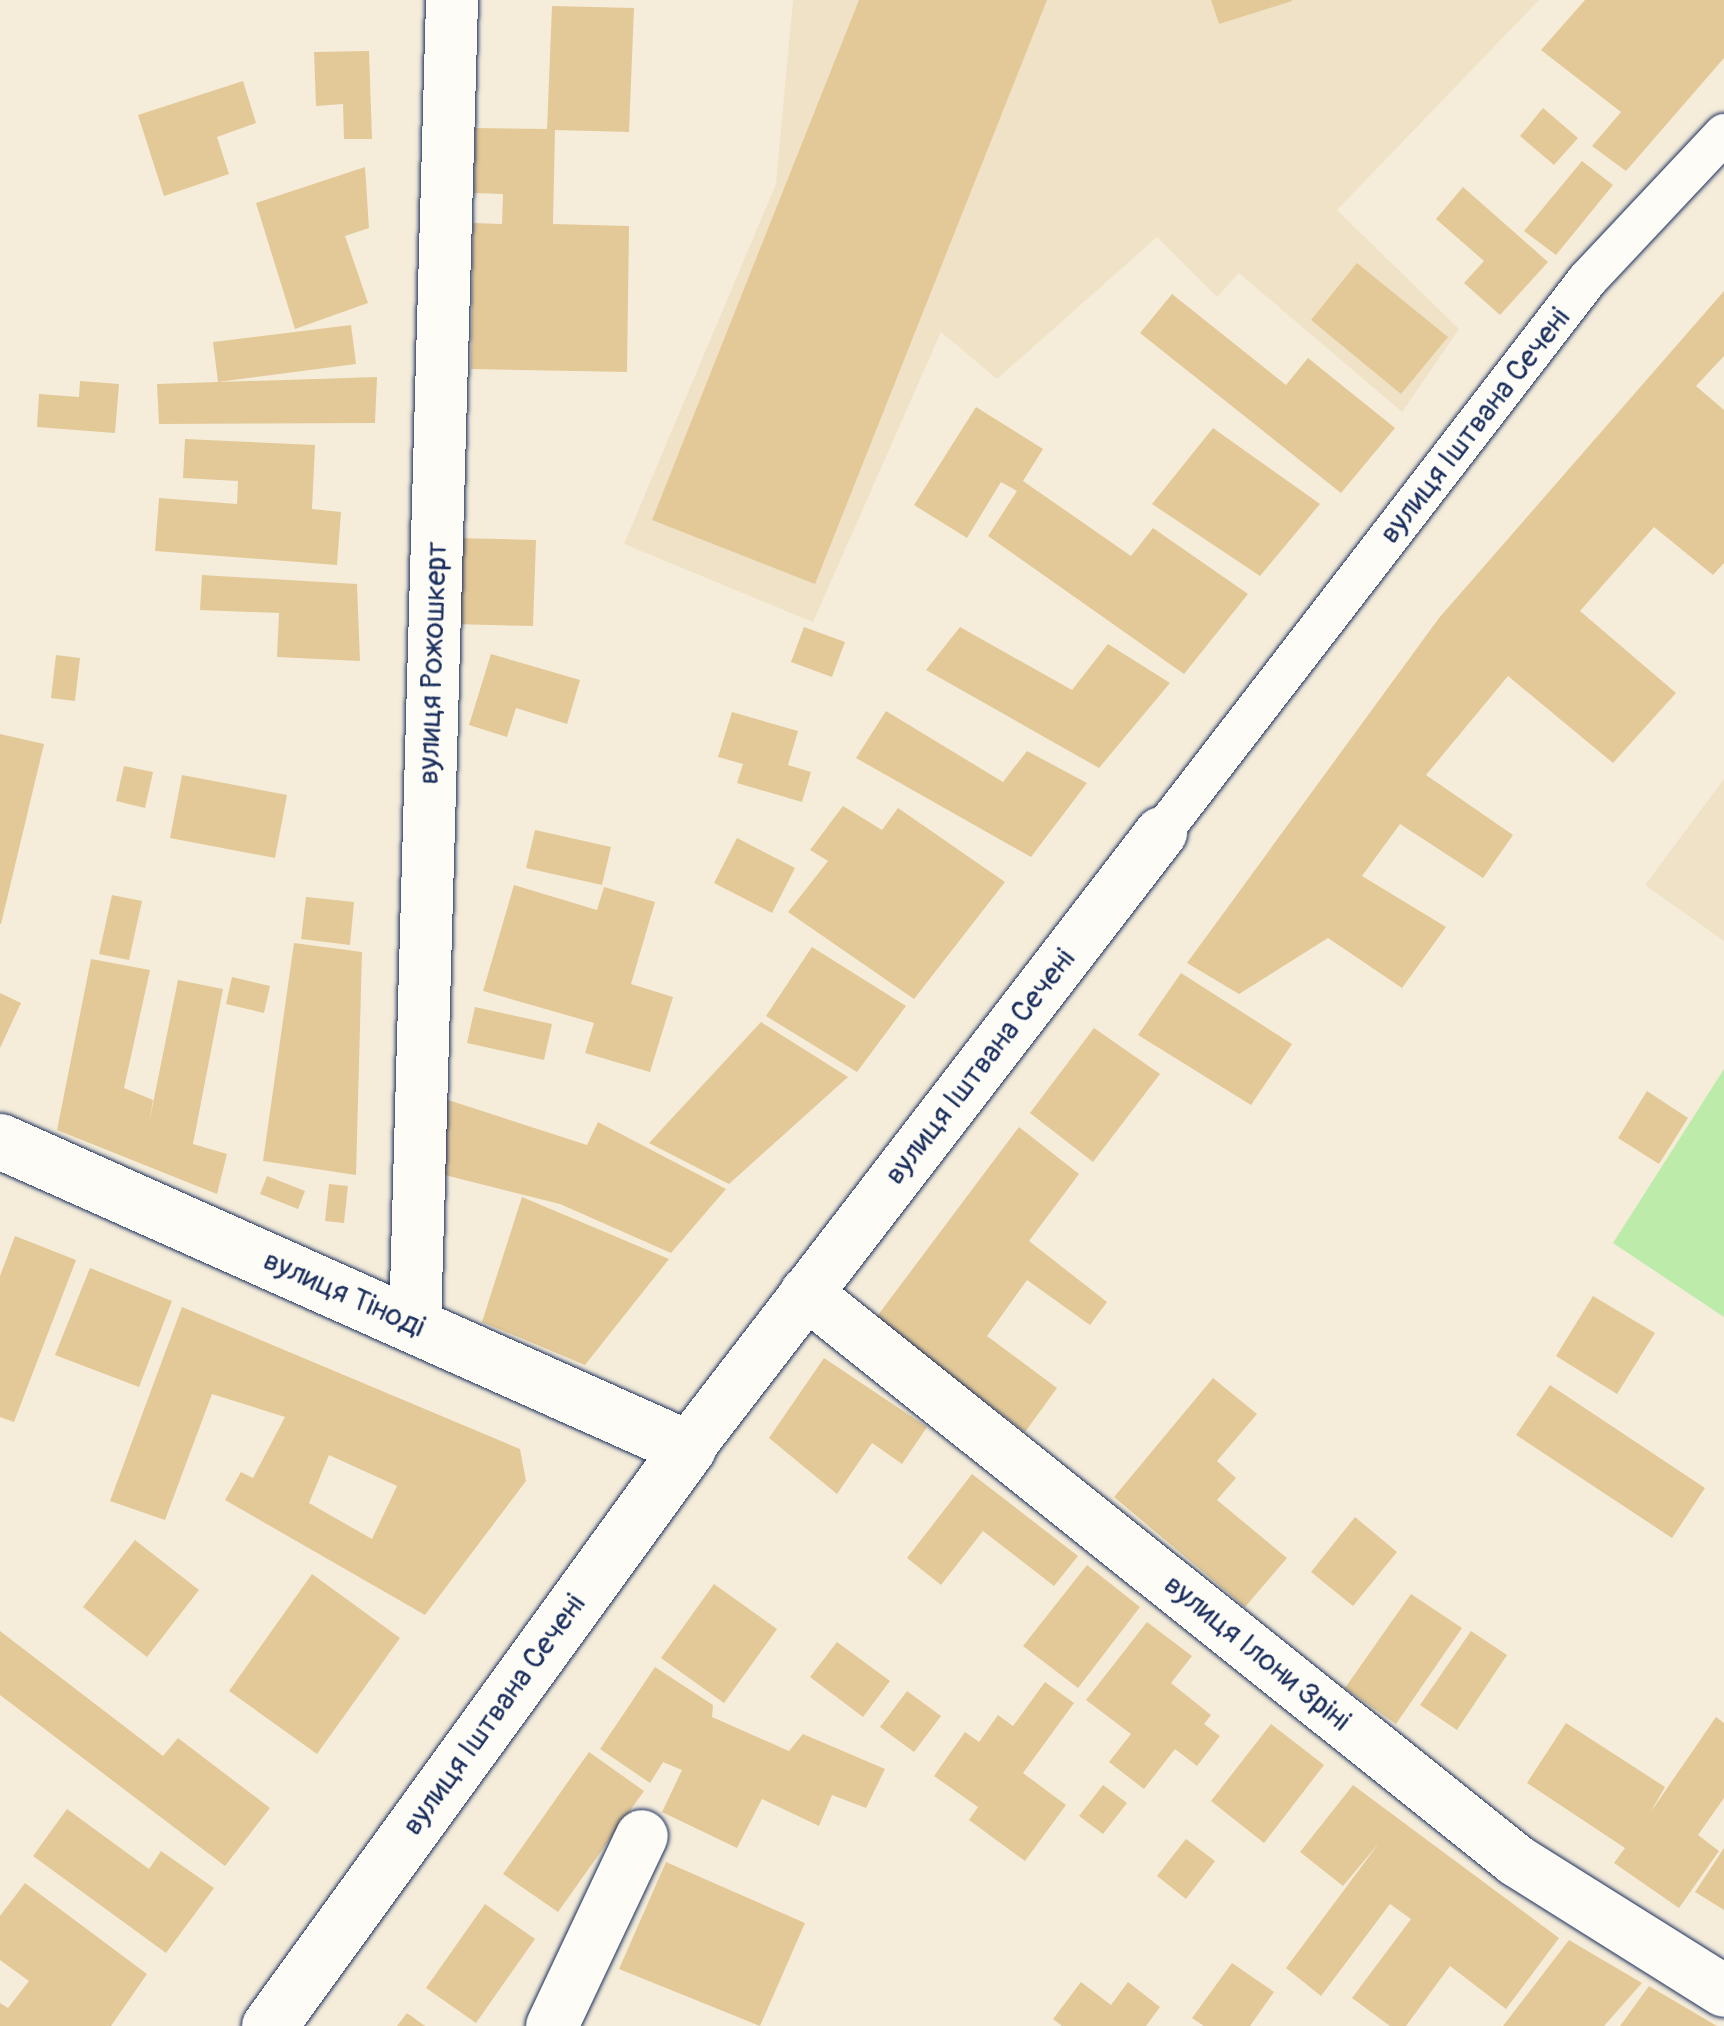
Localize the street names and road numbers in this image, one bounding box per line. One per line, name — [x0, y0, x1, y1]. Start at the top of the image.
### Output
street label: вулиця Іштвана Сечені — [1372, 301, 1578, 551]
street label: вулиця Рожошкерт — [411, 541, 455, 785]
street label: вулиця Іштвана Сечені — [877, 942, 1083, 1192]
street label: вулиця Тіноді — [258, 1242, 430, 1346]
street label: вулиця Ілони Зріні — [1157, 1567, 1357, 1739]
street label: вулиця Іштвана Сечені — [395, 1588, 593, 1842]

